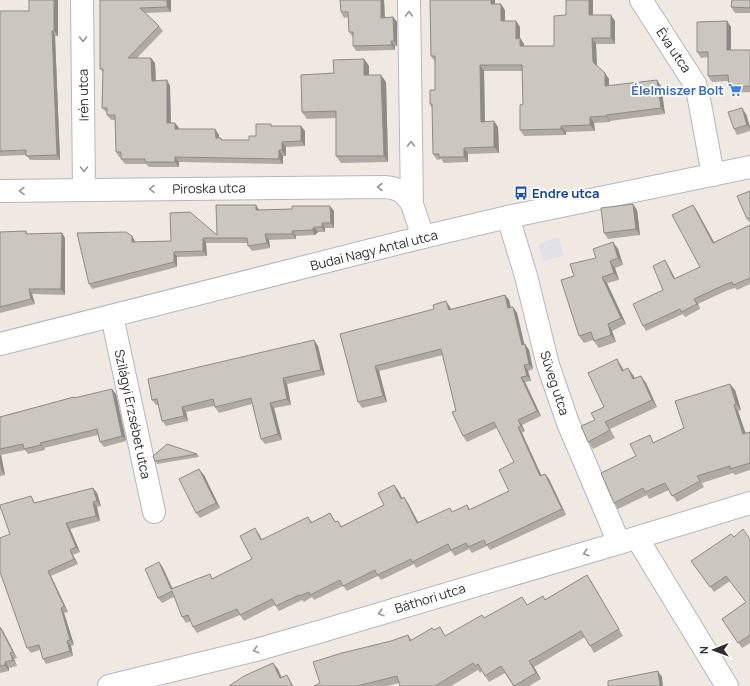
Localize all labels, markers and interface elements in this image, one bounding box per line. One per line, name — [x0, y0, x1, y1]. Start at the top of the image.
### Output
one-way arrow — [405, 11, 413, 17]
street label: Éva utca — [652, 24, 696, 76]
one-way arrow — [78, 36, 87, 42]
street label: Irén utca — [74, 69, 92, 121]
place label: Élelmiszer Bolt — [631, 81, 724, 99]
supermarket icon: Élelmiszer Bolt — [727, 82, 743, 98]
one-way arrow — [407, 141, 415, 147]
one-way arrow — [80, 166, 88, 172]
street label: Piroska utca — [172, 178, 246, 198]
one-way arrow — [377, 183, 383, 191]
place label: Endre utca — [532, 184, 599, 202]
one-way arrow — [149, 185, 155, 193]
bus stop icon: Endre utca — [513, 185, 529, 201]
one-way arrow — [19, 187, 25, 195]
street label: Budai Nagy Antal utca — [308, 225, 440, 275]
street label: Szilágyi Erzsébet utca — [110, 348, 156, 480]
street label: Süveg utca — [536, 348, 574, 418]
one-way arrow — [583, 548, 590, 557]
street label: Báthori utca — [392, 579, 468, 617]
one-way arrow — [377, 608, 384, 617]
north arrow — [694, 630, 734, 670]
one-way arrow — [252, 645, 259, 653]
text: N — [696, 646, 711, 654]

